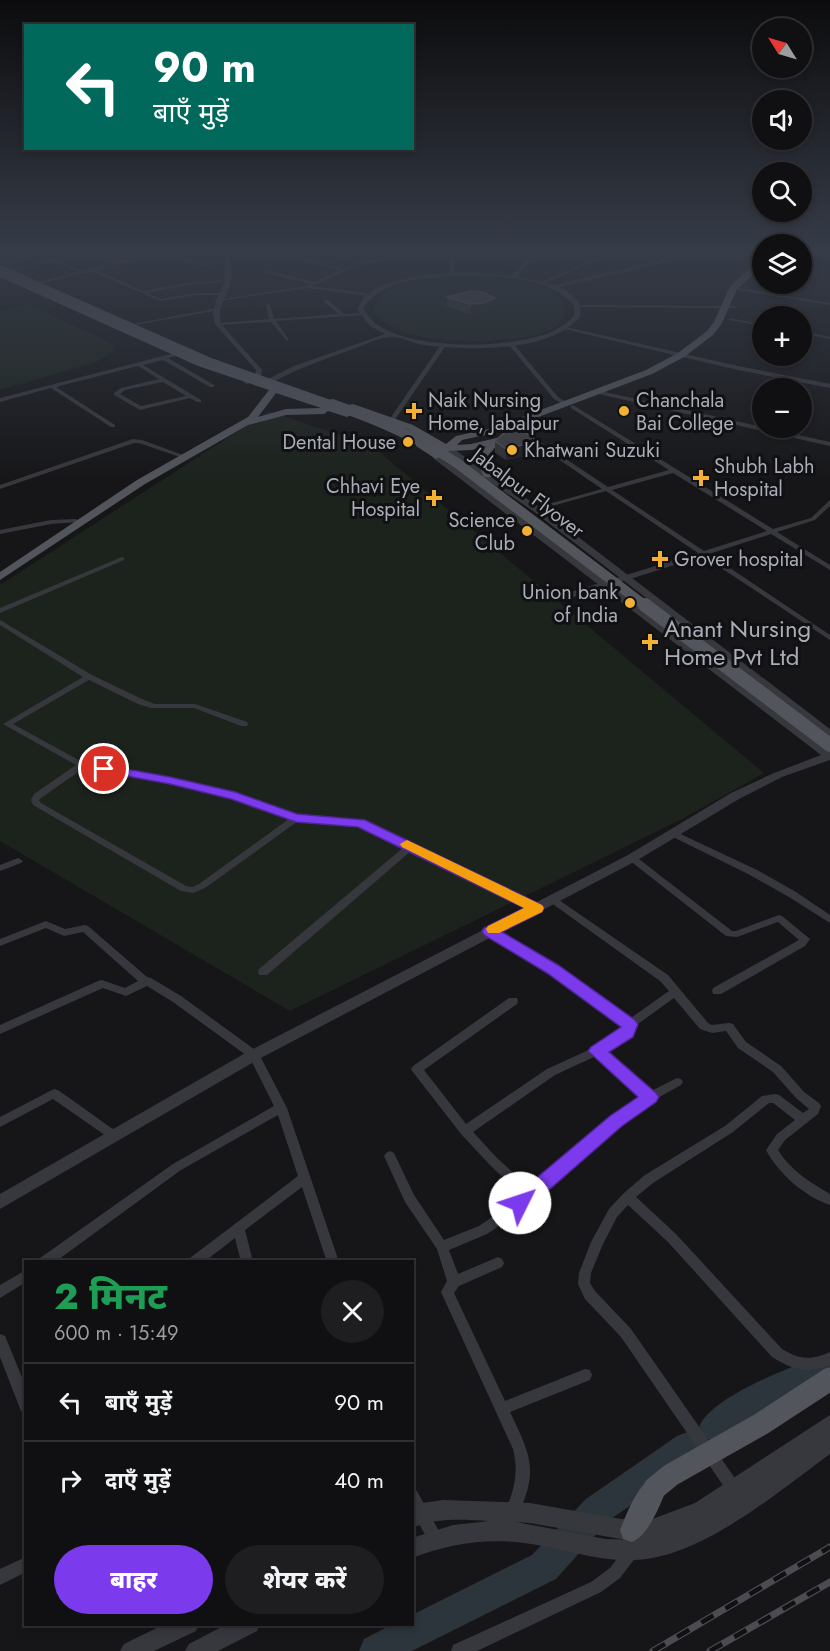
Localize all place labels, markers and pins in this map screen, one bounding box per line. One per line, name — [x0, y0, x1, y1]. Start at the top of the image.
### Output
place label: Naik Nursing Home, Jabalpur — [428, 386, 559, 438]
place label: Chanchala Bai College — [636, 386, 734, 438]
marker: Naik Nursing Home, Jabalpur — [405, 402, 423, 420]
marker: Chanchala Bai College — [617, 404, 631, 418]
place label: Dental House — [283, 428, 396, 457]
marker: Dental House — [401, 435, 415, 449]
place label: Khatwani Suzuki — [524, 436, 660, 465]
marker: Khatwani Suzuki — [505, 443, 519, 457]
place label: Shubh Labh Hospital — [714, 452, 814, 504]
marker: Shubh Labh Hospital — [692, 469, 710, 487]
place label: Chhavi Eye Hospital — [326, 472, 420, 524]
marker: Chhavi Eye Hospital — [425, 489, 443, 507]
place label: Science Club — [449, 506, 515, 558]
marker: Science Club — [520, 524, 534, 538]
place label: Grover hospital — [674, 545, 803, 574]
marker: Grover hospital — [651, 550, 669, 568]
place label: Union bank of India — [522, 578, 618, 630]
marker: Union bank of India — [623, 596, 637, 610]
place label: Anant Nursing Home Pvt Ltd — [664, 611, 811, 674]
marker: Anant Nursing Home Pvt Ltd — [641, 633, 659, 651]
pin — [78, 743, 129, 794]

